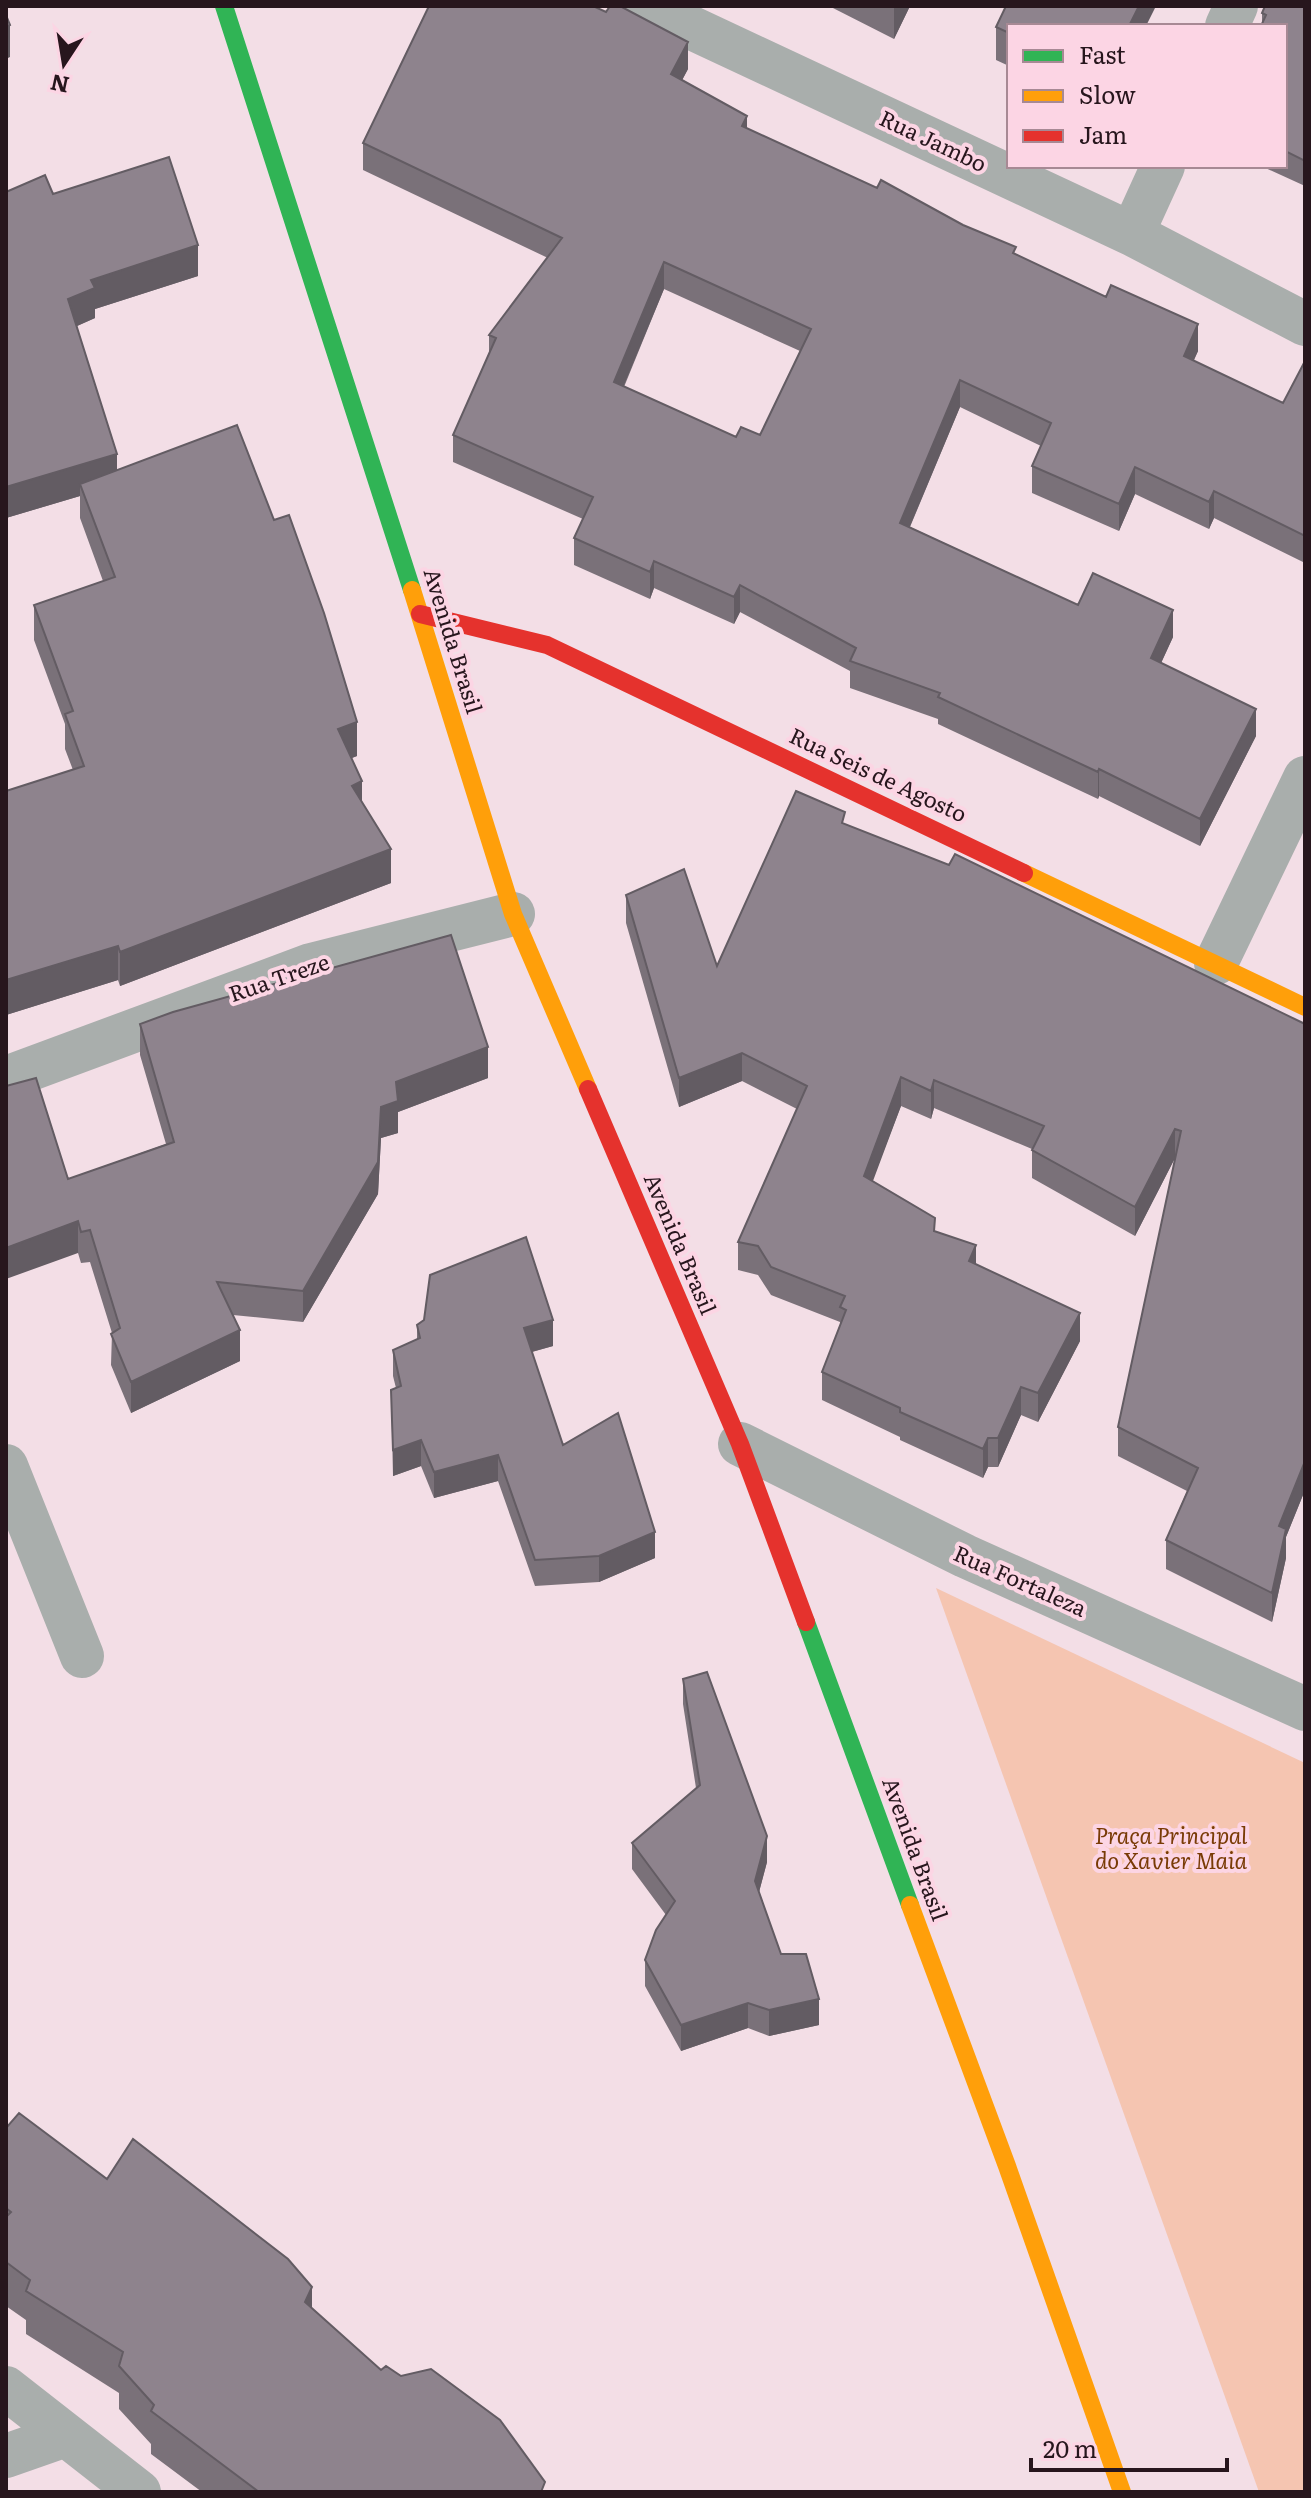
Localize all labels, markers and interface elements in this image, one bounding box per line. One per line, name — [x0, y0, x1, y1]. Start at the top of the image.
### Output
north arrow — [24, 24, 104, 104]
legend — [1007, 24, 1287, 168]
text: Fast — [1079, 36, 1126, 71]
text: N — [47, 67, 72, 103]
text: Slow — [1079, 76, 1136, 111]
street label: Rua Jambo — [874, 100, 993, 179]
text: Jam — [1079, 116, 1127, 151]
street label: Avenida Brasil — [417, 564, 492, 717]
street label: Rua Seis de Agosto — [784, 718, 973, 829]
street label: Rua Treze — [224, 944, 333, 1009]
street label: Avenida Brasil — [637, 1168, 726, 1319]
street label: Rua Fortaleza — [949, 1536, 1093, 1624]
street label: Avenida Brasil — [875, 1772, 958, 1925]
park label: Praça Principal do Xavier Maia — [1095, 1818, 1248, 1876]
scale bar — [1031, 2422, 1227, 2472]
text: 20 m — [1043, 2430, 1097, 2465]

